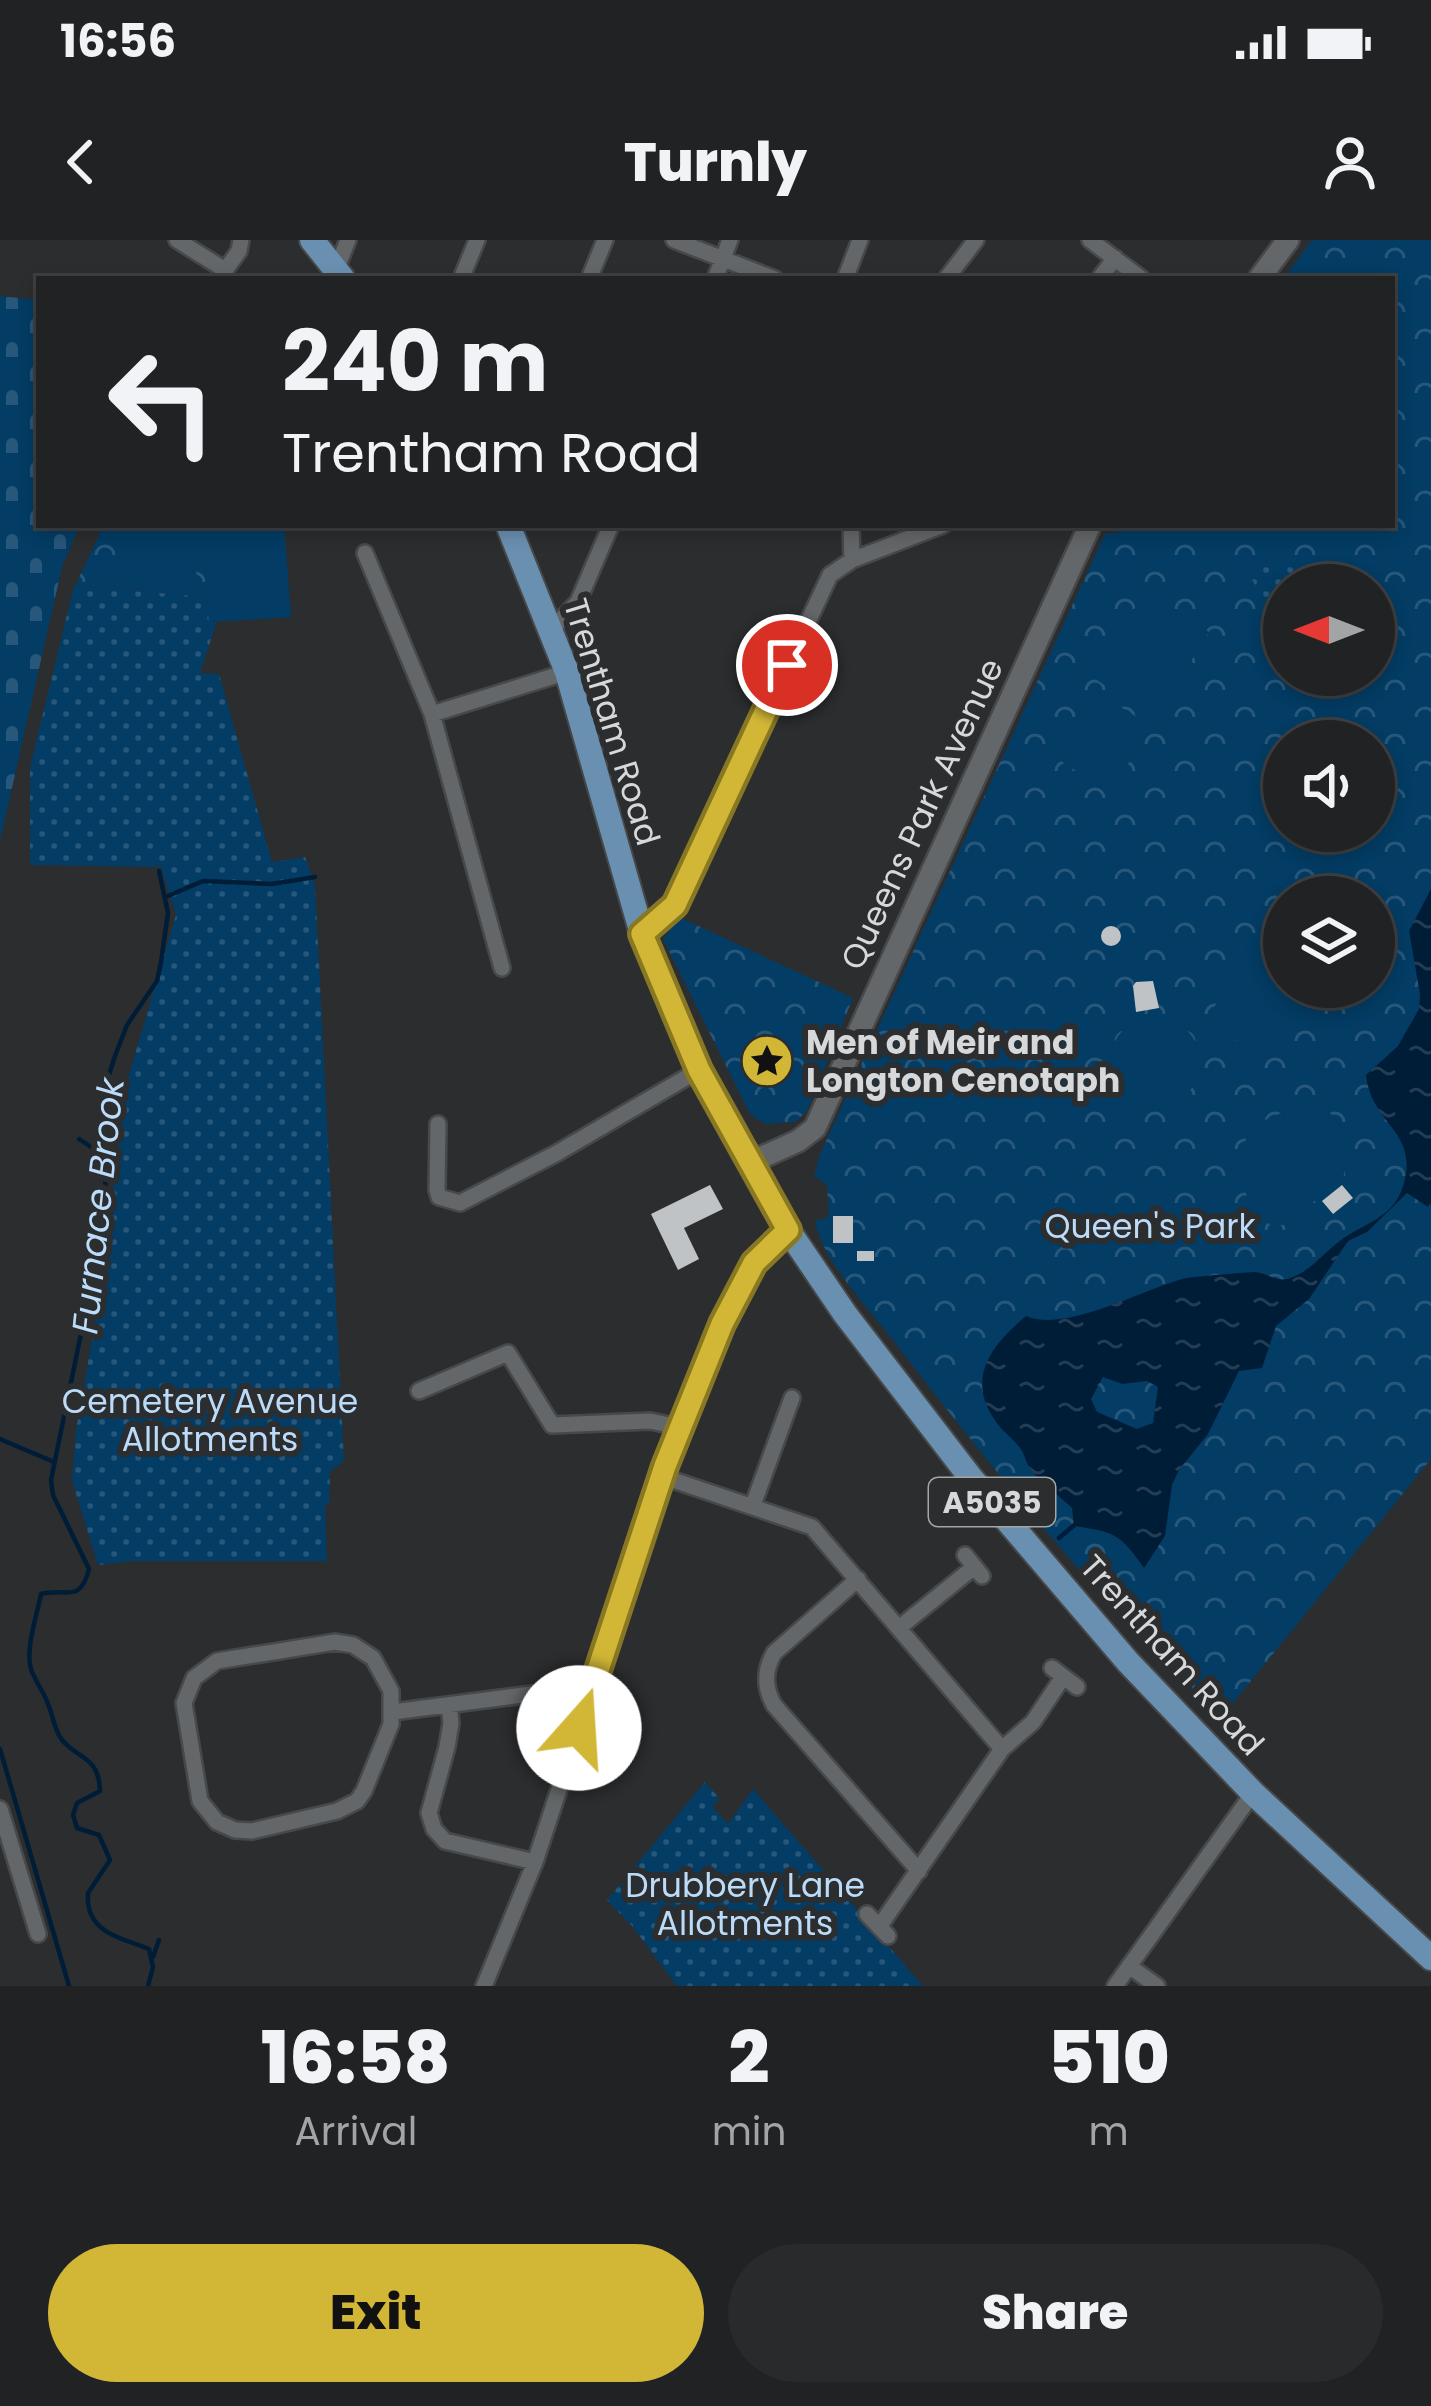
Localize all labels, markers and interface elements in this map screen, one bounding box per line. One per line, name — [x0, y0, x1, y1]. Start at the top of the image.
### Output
text: 16:56 — [60, 10, 176, 73]
text: Turnly — [624, 124, 807, 200]
icon: back — [48, 129, 114, 195]
icon: person — [1317, 129, 1383, 195]
text: 240 m — [282, 303, 548, 420]
icon: left — [84, 324, 240, 480]
text: Trentham Road — [282, 415, 701, 491]
north arrow — [1263, 564, 1395, 696]
map controls — [1263, 564, 1395, 1008]
street label: Trentham Road — [552, 593, 672, 851]
pin — [736, 614, 838, 716]
icon: arrive — [754, 632, 820, 698]
street label: Queens Park Avenue — [829, 651, 1015, 977]
button: sound — [1263, 720, 1395, 852]
button: layers — [1263, 876, 1395, 1008]
place label: Men of Meir and Longton Cenotaph — [806, 1019, 1120, 1104]
place icon: Men of Meir and Longton Cenotaph — [739, 1033, 795, 1089]
water label: Furnace Brook — [59, 1074, 137, 1336]
park label: Queen's Park — [1044, 1203, 1256, 1250]
park label: Cemetery Avenue Allotments — [62, 1378, 358, 1463]
road number: A5035 — [929, 1478, 1055, 1526]
street label: Trentham Road — [1069, 1544, 1275, 1766]
position arrow — [516, 1665, 642, 1791]
park label: Drubbery Lane Allotments — [625, 1862, 865, 1947]
text: 16:58 — [261, 2007, 451, 2108]
text: 2 — [729, 2007, 770, 2108]
text: 510 — [1048, 2007, 1170, 2108]
text: Arrival — [294, 2104, 417, 2159]
text: min — [712, 2104, 786, 2159]
text: m — [1089, 2104, 1129, 2159]
button: Exit — [48, 2244, 704, 2382]
button: Share — [728, 2244, 1383, 2382]

